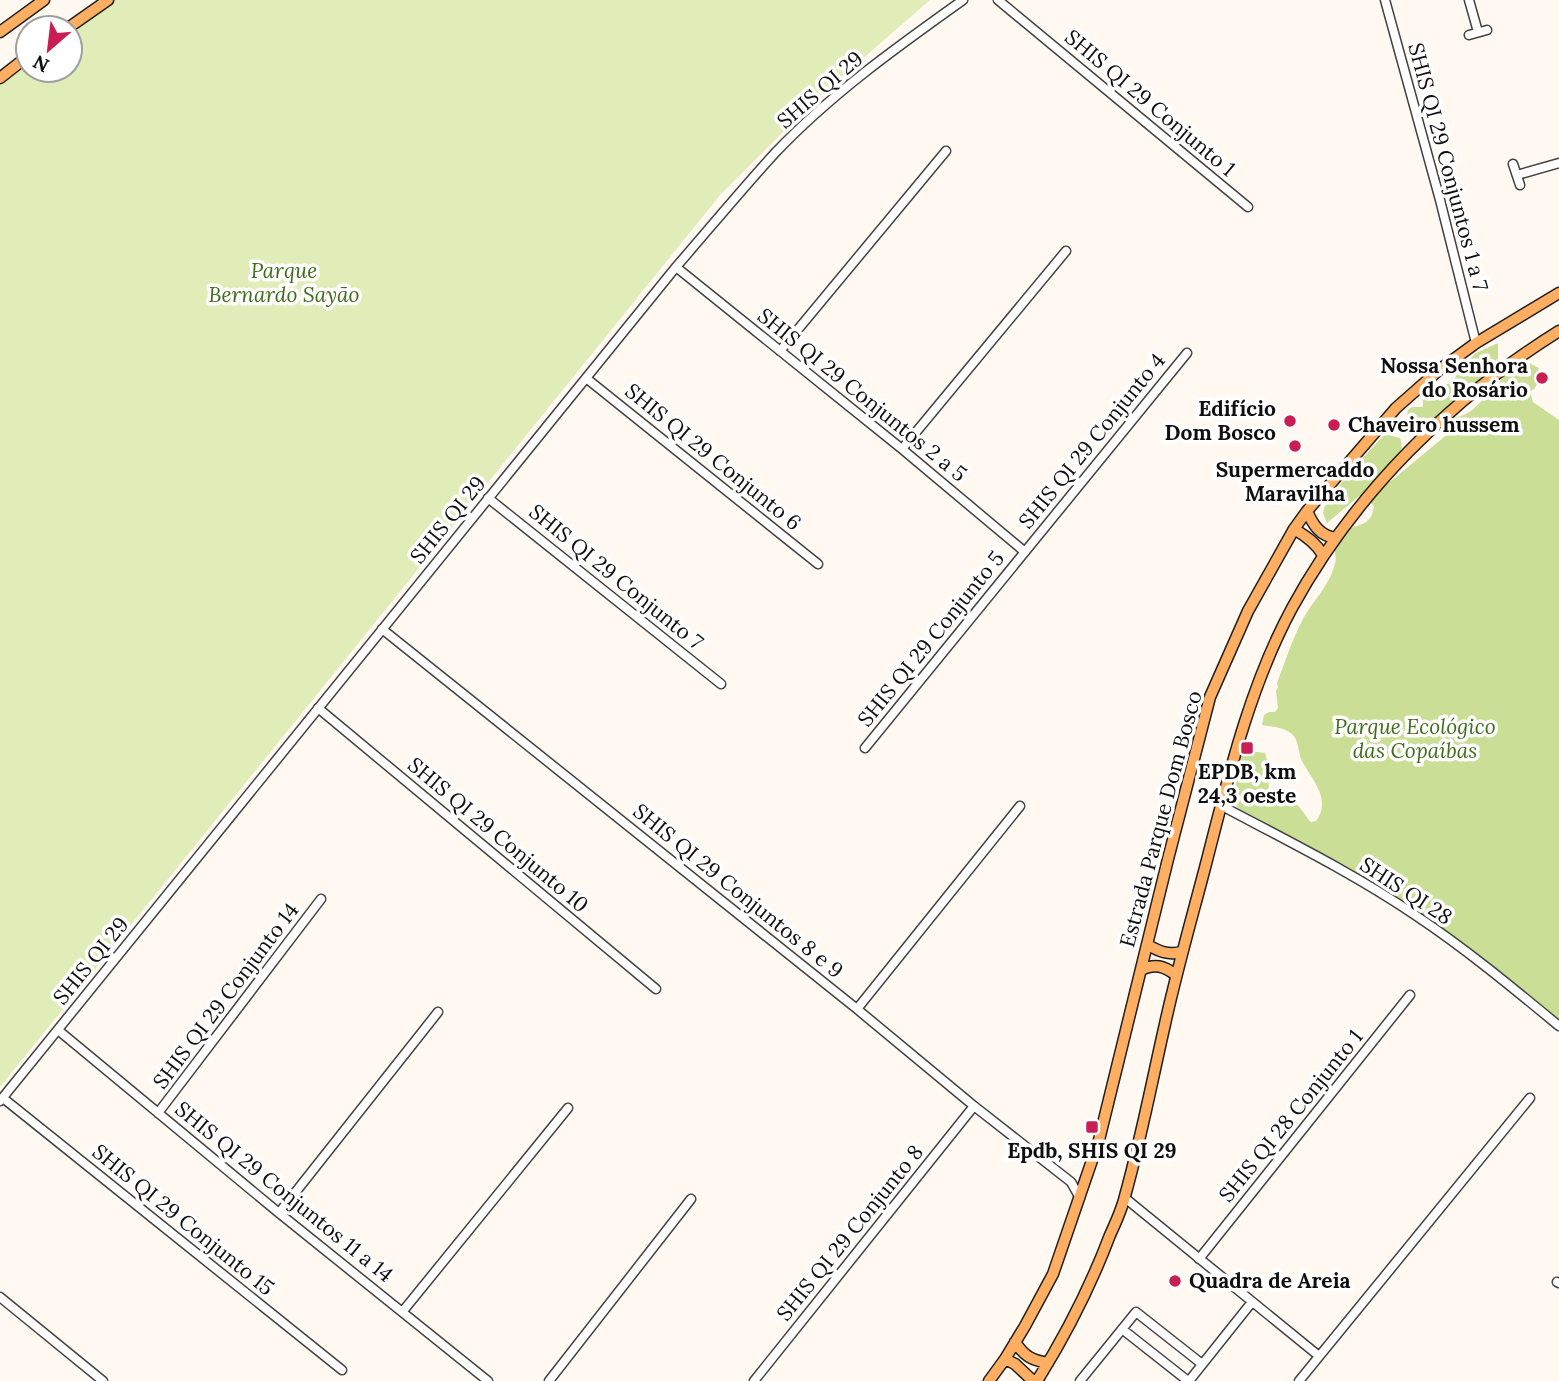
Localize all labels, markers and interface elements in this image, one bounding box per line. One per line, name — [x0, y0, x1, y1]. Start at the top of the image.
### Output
north arrow — [14, 14, 84, 84]
street label: SHIS QI 29 Conjunto 1 — [1059, 23, 1241, 182]
street label: SHIS QI 29 Conjuntos 1 a 7 — [1402, 40, 1495, 294]
street label: SHIS QI 29 — [771, 45, 868, 134]
text: N — [29, 50, 53, 78]
park label: Parque Bernardo Sayão — [208, 257, 360, 308]
street label: SHIS QI 29 Conjuntos 2 a 5 — [752, 302, 972, 487]
street label: SHIS QI 29 Conjunto 4 — [1012, 347, 1171, 534]
place label: Nossa Senhora do Rosário — [1380, 352, 1528, 403]
marker: Nossa Senhora do Rosário — [1534, 370, 1550, 386]
street label: SHIS QI 29 Conjunto 6 — [620, 377, 807, 536]
place label: Edifício Dom Bosco — [1165, 395, 1276, 446]
place label: Chaveiro hussem — [1348, 411, 1520, 438]
marker: Edifício Dom Bosco — [1282, 413, 1298, 429]
marker: Chaveiro hussem — [1326, 417, 1342, 433]
marker: Supermercaddo Maravilha — [1287, 438, 1303, 454]
place label: Supermercaddo Maravilha — [1216, 456, 1374, 507]
street label: SHIS QI 29 — [404, 470, 491, 569]
street label: SHIS QI 29 Conjunto 7 — [524, 498, 709, 655]
street label: SHIS QI 29 Conjunto 5 — [851, 545, 1010, 732]
street label: Estrada Parque Dom Bosco — [1113, 688, 1208, 950]
park label: Parque Ecológico das Copaíbas — [1334, 713, 1496, 764]
marker: EPDB, km 24,3 oeste — [1239, 740, 1255, 756]
street label: SHIS QI 29 Conjunto 10 — [402, 751, 594, 918]
place label: EPDB, km 24,3 oeste — [1198, 758, 1296, 809]
street label: SHIS QI 29 Conjuntos 8 e 9 — [628, 797, 849, 984]
street label: SHIS QI 28 — [1355, 851, 1458, 930]
street label: SHIS QI 29 Conjunto 14 — [147, 897, 304, 1094]
street label: SHIS QI 29 — [47, 911, 134, 1010]
street label: SHIS QI 28 Conjunto 1 — [1213, 1024, 1369, 1207]
street label: SHIS QI 29 Conjuntos 11 a 14 — [170, 1095, 399, 1288]
marker: Epdb, SHIS QI 29 — [1084, 1119, 1100, 1135]
place label: Epdb, SHIS QI 29 — [1007, 1137, 1177, 1164]
street label: SHIS QI 29 Conjunto 15 — [87, 1138, 280, 1301]
street label: SHIS QI 29 Conjunto 8 — [770, 1139, 929, 1326]
place label: Quadra de Areia — [1189, 1267, 1351, 1294]
marker: Quadra de Areia — [1167, 1273, 1183, 1289]

